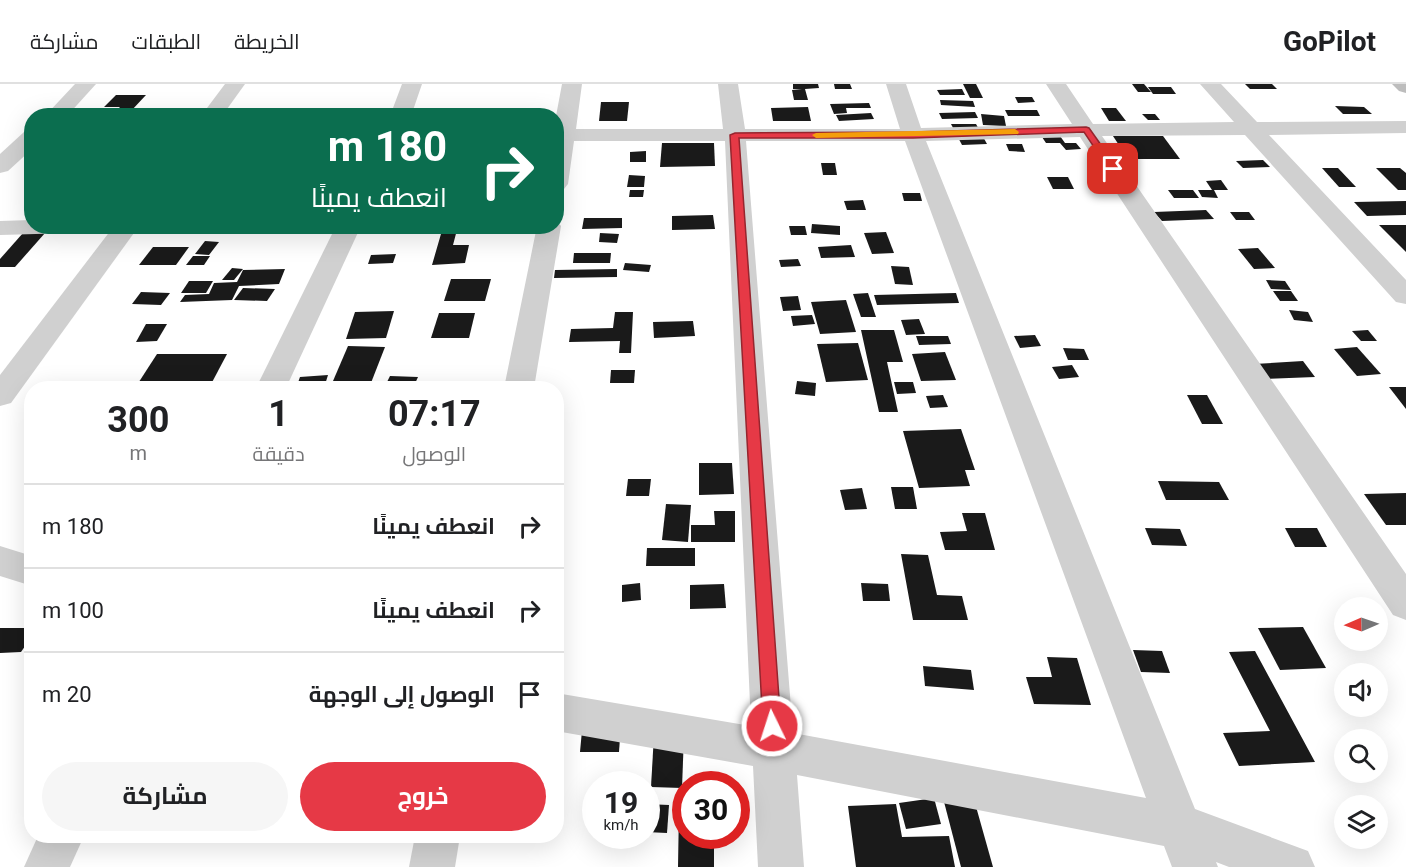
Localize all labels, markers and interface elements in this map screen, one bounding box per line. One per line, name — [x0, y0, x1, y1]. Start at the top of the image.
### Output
text: GoPilot — [1283, 25, 1376, 58]
text: مشاركة — [30, 30, 99, 54]
text: الطبقات — [132, 30, 201, 54]
text: الخريطة — [234, 30, 300, 54]
text: 180 m — [328, 122, 447, 171]
icon: right — [468, 132, 546, 210]
pin — [1087, 143, 1138, 194]
icon: arrive — [1096, 152, 1129, 185]
text: انعطف يمينًا — [311, 182, 447, 214]
text: 1 — [268, 393, 289, 435]
text: 07:17 — [388, 393, 481, 435]
text: 300 — [107, 399, 169, 441]
text: m — [130, 441, 147, 465]
text: دقيقة — [253, 442, 305, 466]
text: الوصول — [402, 442, 466, 466]
icon: right — [513, 510, 546, 543]
text: 180 m — [42, 514, 104, 539]
text: انعطف يمينًا — [372, 514, 495, 539]
icon: right — [513, 594, 546, 627]
north arrow — [1334, 597, 1388, 651]
map controls — [1334, 597, 1388, 849]
text: 100 m — [42, 598, 104, 623]
text: انعطف يمينًا — [372, 598, 495, 623]
button: sound — [1334, 663, 1388, 717]
icon: arrive — [513, 678, 546, 711]
text: 20 m — [42, 682, 92, 707]
text: الوصول إلى الوجهة — [309, 682, 495, 707]
position arrow — [740, 694, 804, 758]
button: search — [1334, 729, 1388, 783]
button: مشاركة — [42, 762, 288, 831]
button: خروج — [300, 762, 546, 831]
speed limit sign: 30 — [672, 771, 750, 849]
text: 19 — [604, 785, 638, 820]
button: layers — [1334, 795, 1388, 849]
text: km/h — [603, 816, 639, 834]

